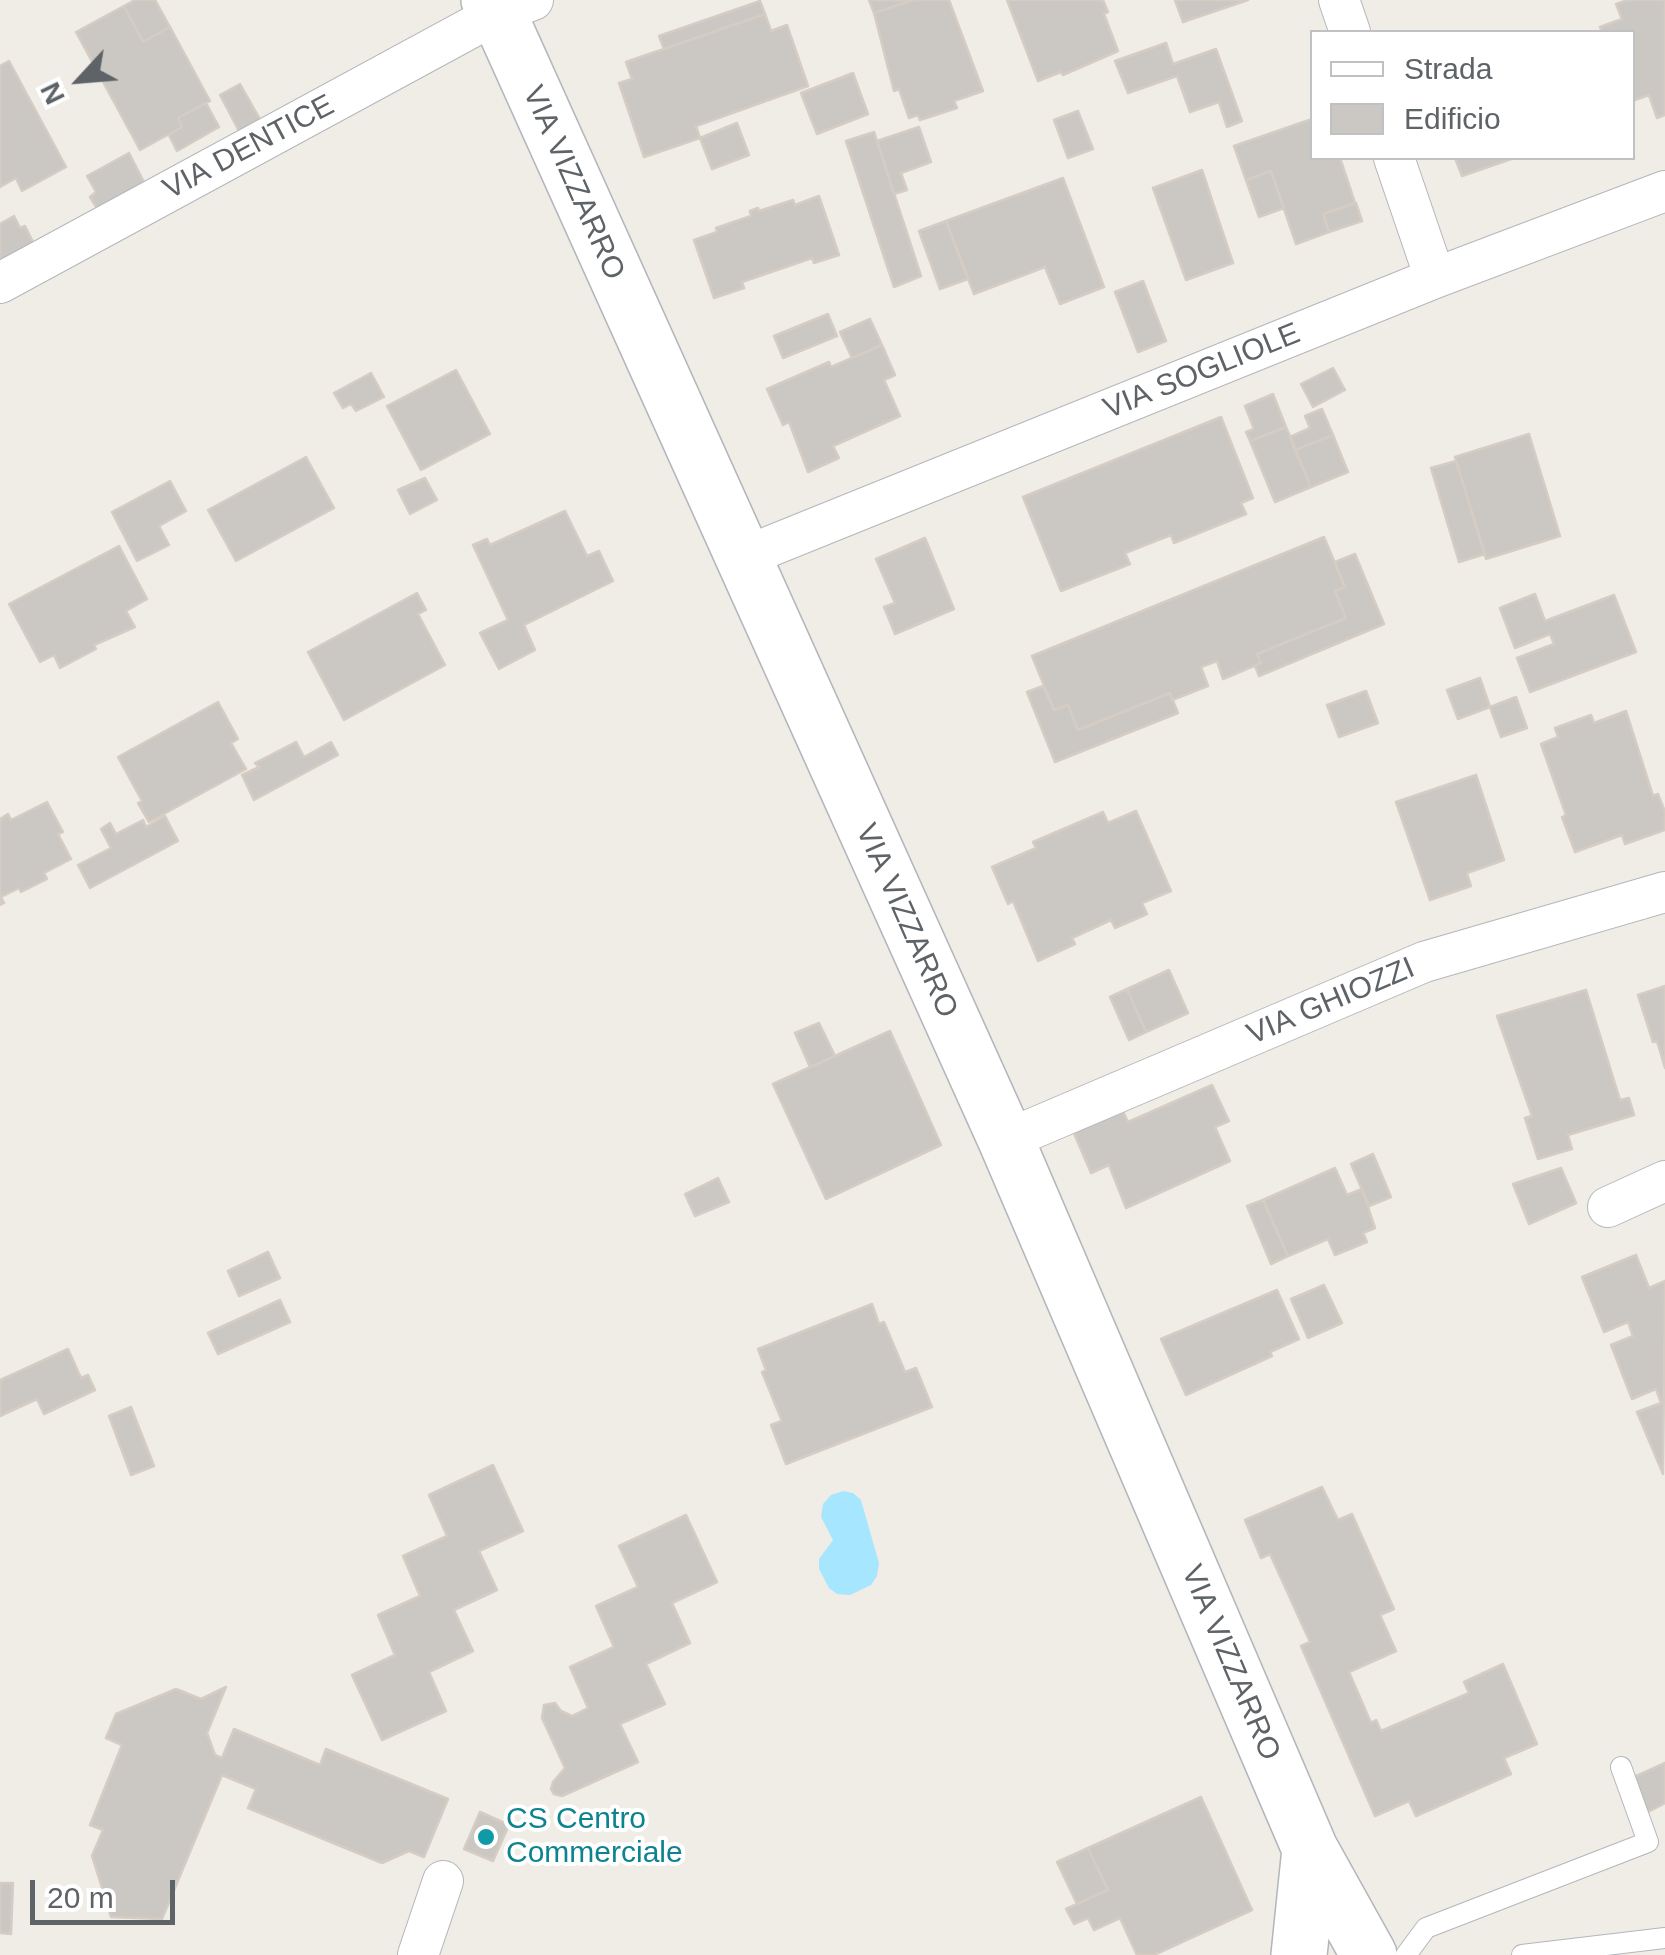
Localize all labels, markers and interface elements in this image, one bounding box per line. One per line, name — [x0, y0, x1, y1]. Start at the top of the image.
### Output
north arrow — [30, 30, 130, 130]
legend — [1310, 30, 1635, 160]
text: Strada — [1404, 52, 1492, 85]
text: N — [34, 77, 71, 109]
street label: VIA VIZZARRO — [514, 81, 632, 285]
street label: VIA DENTICE — [157, 88, 341, 208]
text: Edificio — [1404, 102, 1501, 135]
street label: VIA SOGLIOLE — [1099, 316, 1305, 428]
street label: VIA VIZZARRO — [847, 819, 965, 1023]
street label: VIA GHIOZZI — [1242, 951, 1420, 1053]
street label: VIA VIZZARRO — [1173, 1560, 1287, 1766]
place label: CS Centro Commerciale — [506, 1802, 683, 1872]
marker: CS Centro Commerciale — [475, 1826, 497, 1848]
scale bar — [35, 1860, 180, 1922]
text: 20 m — [47, 1881, 114, 1914]

